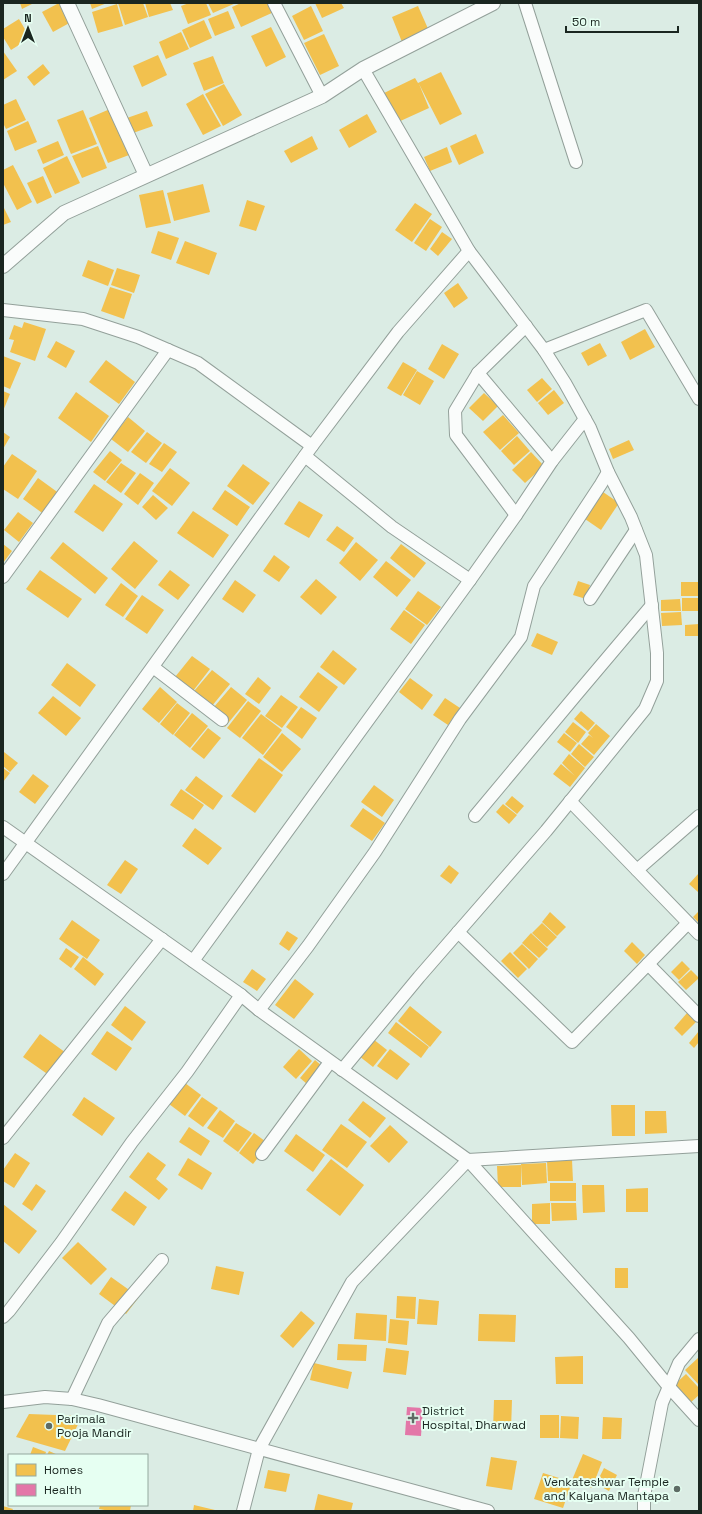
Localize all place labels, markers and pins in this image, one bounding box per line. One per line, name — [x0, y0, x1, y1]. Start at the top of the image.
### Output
place label: District Hospital, Dharwad — [422, 1403, 526, 1433]
place label: Parimala Pooja Mandir — [57, 1411, 132, 1441]
marker: District Hospital, Dharwad — [407, 1412, 419, 1424]
marker: Parimala Pooja Mandir — [44, 1421, 54, 1431]
place label: Venkateshwar Temple and Kalyana Mantapa — [544, 1474, 669, 1504]
marker: Venkateshwar Temple and Kalyana Mantapa — [672, 1484, 682, 1494]

